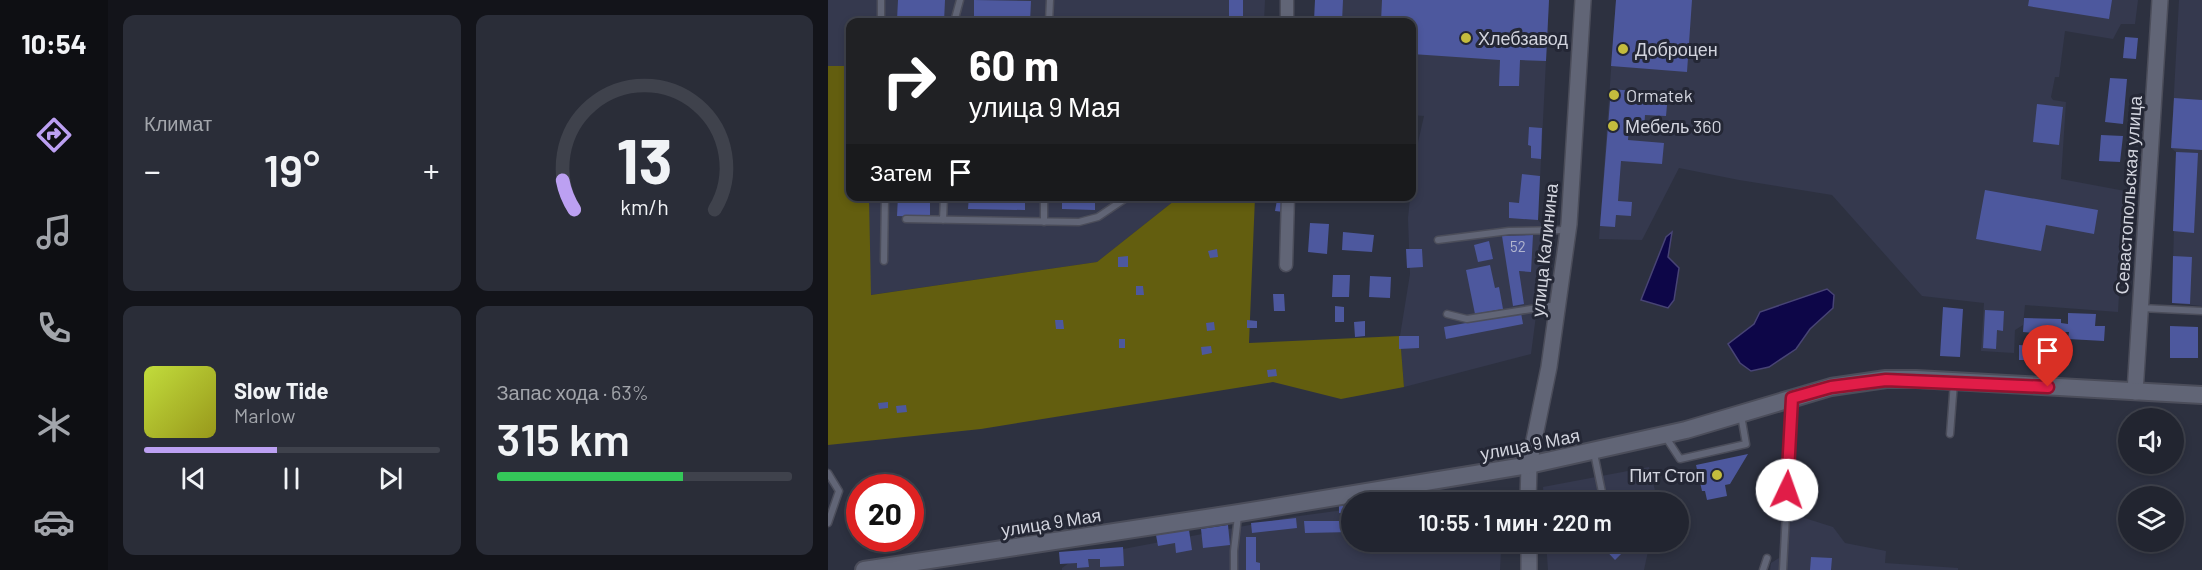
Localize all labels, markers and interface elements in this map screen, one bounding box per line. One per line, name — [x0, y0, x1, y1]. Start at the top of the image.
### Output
text: 10:54 — [21, 27, 87, 59]
place label: Хлебзавод — [1478, 27, 1568, 49]
marker: Хлебзавод — [1459, 31, 1473, 45]
place label: Доброцен — [1635, 38, 1718, 60]
text: 60 m — [969, 39, 1059, 89]
icon: right — [870, 42, 948, 120]
marker: Доброцен — [1616, 42, 1630, 56]
place label: Ormatek — [1626, 84, 1693, 106]
marker: Ormatek — [1607, 88, 1621, 102]
text: улица 9 Мая — [969, 90, 1121, 122]
street label: Севастопольская улица — [2110, 94, 2146, 295]
text: Климат — [144, 111, 212, 135]
icon: directions — [33, 114, 75, 156]
place label: Мебель 360 — [1625, 115, 1722, 137]
marker: Мебель 360 — [1606, 119, 1620, 133]
text: 13 — [616, 122, 672, 196]
text: 19° — [263, 142, 320, 196]
text: − — [144, 150, 161, 190]
text: + — [423, 150, 440, 190]
icon: arrive — [944, 156, 977, 189]
text: Затем — [870, 159, 932, 185]
street label: улица Калинина — [1526, 181, 1562, 318]
text: km/h — [620, 194, 669, 219]
icon: music — [33, 211, 75, 253]
house number: 52 — [1510, 237, 1526, 255]
icon: phone — [33, 307, 75, 349]
pin — [2022, 325, 2073, 387]
icon: arrive — [2031, 334, 2064, 367]
text: Slow Tide — [234, 377, 329, 403]
text: Запас хода · 63% — [497, 380, 649, 404]
text: Marlow — [234, 403, 295, 427]
icon: climate — [33, 404, 75, 446]
map controls — [2118, 408, 2184, 552]
button: sound — [2118, 408, 2184, 474]
text: 315 km — [497, 411, 630, 465]
street label: улица 9 Мая — [1478, 424, 1582, 464]
position arrow — [1755, 458, 1819, 522]
icon: previous — [177, 462, 210, 495]
icon: pause — [275, 462, 308, 495]
icon: next — [374, 462, 407, 495]
place label: Пит Стоп — [1629, 464, 1705, 486]
marker: Пит Стоп — [1710, 468, 1724, 482]
speed limit sign: 20 — [846, 474, 924, 552]
button: layers — [2118, 486, 2184, 552]
icon: car — [33, 501, 75, 543]
street label: улица 9 Мая — [999, 503, 1103, 541]
text: 10:55 · 1 мин · 220 m — [1418, 509, 1612, 535]

